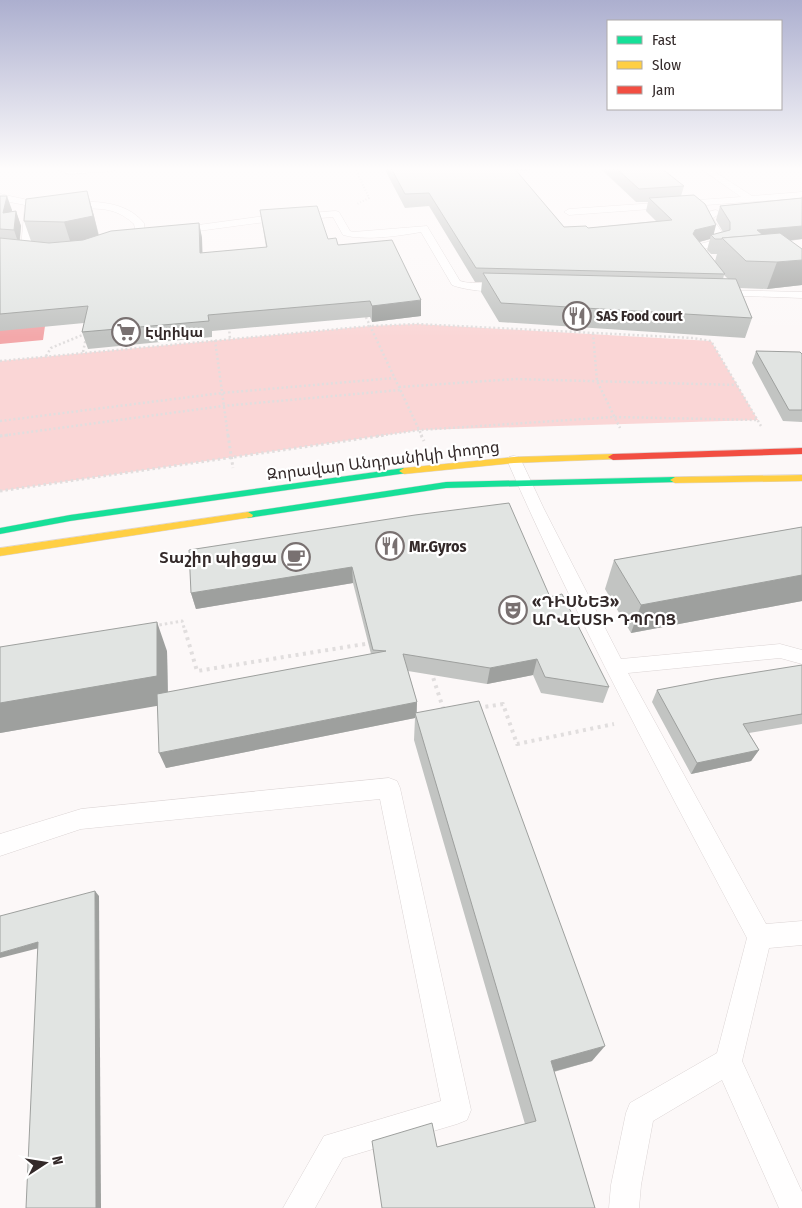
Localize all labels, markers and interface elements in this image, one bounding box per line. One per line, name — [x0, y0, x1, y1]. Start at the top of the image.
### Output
legend — [607, 20, 782, 110]
text: Fast — [652, 31, 676, 49]
text: Slow — [652, 56, 681, 74]
text: Jam — [652, 81, 675, 99]
restaurant icon: SAS Food court — [562, 301, 592, 331]
place label: SAS Food court — [596, 308, 684, 325]
supermarket icon: Էվրիկա — [111, 317, 141, 347]
place label: Էվրիկա — [145, 324, 203, 341]
street label: Զորավար Անդրանիկի փողոց — [266, 437, 501, 484]
restaurant icon: Mr.Gyros — [375, 531, 405, 561]
place label: Mr.Gyros — [409, 537, 466, 556]
cafe icon: Տաշիր պիցցա — [281, 542, 311, 572]
place label: Տաշիր պիցցա — [159, 548, 277, 567]
place label: «ԴԻՍՆԵՅ» ԱՐՎԵՍՏԻ ԴՊՐՈՑ — [532, 592, 676, 629]
theatre icon: «ԴԻՍՆԵՅ» ԱՐՎԵՍՏԻ ԴՊՐՈՑ — [498, 595, 528, 625]
north arrow — [20, 1138, 70, 1188]
text: N — [48, 1155, 66, 1166]

